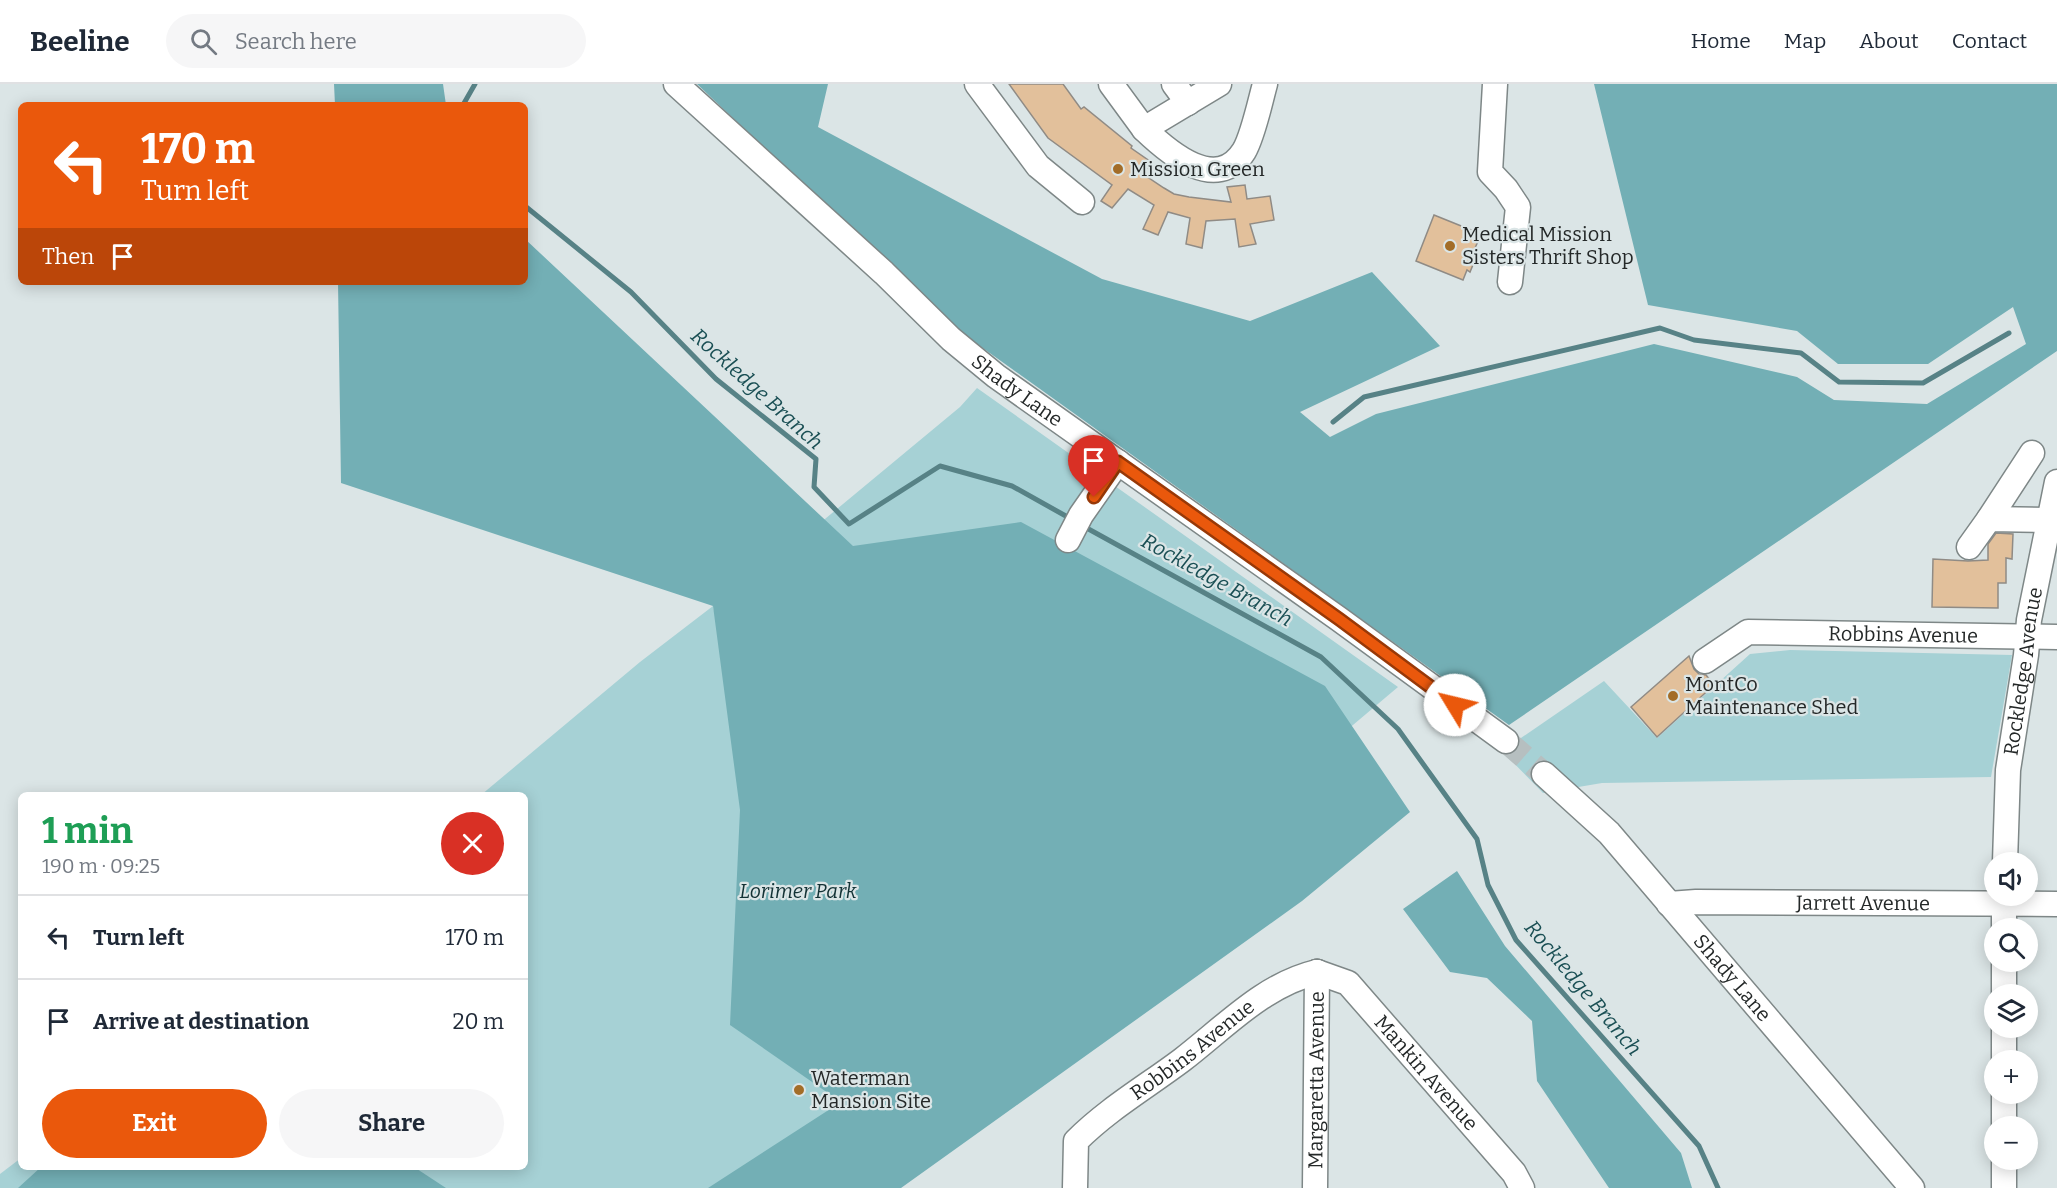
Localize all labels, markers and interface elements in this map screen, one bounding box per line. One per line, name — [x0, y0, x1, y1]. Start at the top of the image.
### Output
search box — [166, 14, 586, 68]
text: Beeline — [30, 25, 130, 58]
icon: search — [187, 25, 220, 58]
text: Search here — [235, 28, 357, 55]
text: Home — [1691, 28, 1751, 54]
text: Map — [1784, 28, 1826, 54]
text: About — [1859, 28, 1919, 54]
text: Contact — [1952, 28, 2027, 54]
text: 170 m — [141, 124, 255, 174]
icon: left — [42, 126, 120, 204]
place label: Mission Green — [1130, 157, 1265, 181]
marker: Mission Green — [1111, 162, 1125, 176]
text: Turn left — [141, 175, 249, 207]
place label: Medical Mission Sisters Thrift Shop — [1462, 222, 1634, 269]
marker: Medical Mission Sisters Thrift Shop — [1443, 239, 1457, 253]
icon: arrive — [106, 240, 139, 273]
text: Then — [42, 243, 94, 270]
water label: Rockledge Branch — [686, 323, 828, 455]
street label: Shady Lane — [967, 349, 1067, 432]
pin — [1068, 435, 1119, 497]
icon: arrive — [1077, 444, 1110, 477]
water label: Rockledge Branch — [1137, 528, 1297, 632]
street label: Rockledge Avenue — [1998, 585, 2047, 757]
street label: Robbins Avenue — [1828, 621, 1978, 648]
place label: MontCo Maintenance Shed — [1685, 672, 1858, 719]
position arrow — [1423, 673, 1487, 737]
marker: MontCo Maintenance Shed — [1666, 689, 1680, 703]
text: 1 min — [42, 809, 133, 853]
button: close — [441, 812, 504, 875]
map controls — [1984, 852, 2038, 1170]
button: sound — [1984, 852, 2038, 906]
text: 190 m · 09:25 — [42, 854, 160, 878]
park label: Lorimer Park — [739, 879, 857, 903]
street label: Jarrett Avenue — [1795, 891, 1930, 915]
water label: Rockledge Branch — [1519, 915, 1647, 1061]
button: search — [1984, 918, 2038, 972]
icon: left — [42, 921, 75, 954]
text: Turn left — [93, 924, 185, 951]
text: 170 m — [445, 924, 504, 951]
street label: Shady Lane — [1689, 929, 1776, 1026]
button: layers — [1984, 984, 2038, 1038]
street label: Margaretta Avenue — [1303, 991, 1329, 1169]
street label: Robbins Avenue — [1126, 994, 1259, 1105]
icon: arrive — [42, 1005, 75, 1038]
text: Arrive at destination — [93, 1008, 309, 1035]
text: 20 m — [453, 1008, 504, 1035]
street label: Mankin Avenue — [1370, 1010, 1483, 1135]
button: + — [1984, 1050, 2038, 1104]
place label: Waterman Mansion Site — [811, 1066, 931, 1113]
marker: Waterman Mansion Site — [792, 1083, 806, 1097]
button: Exit — [42, 1089, 267, 1158]
button: Share — [279, 1089, 504, 1158]
button: − — [1984, 1116, 2038, 1170]

